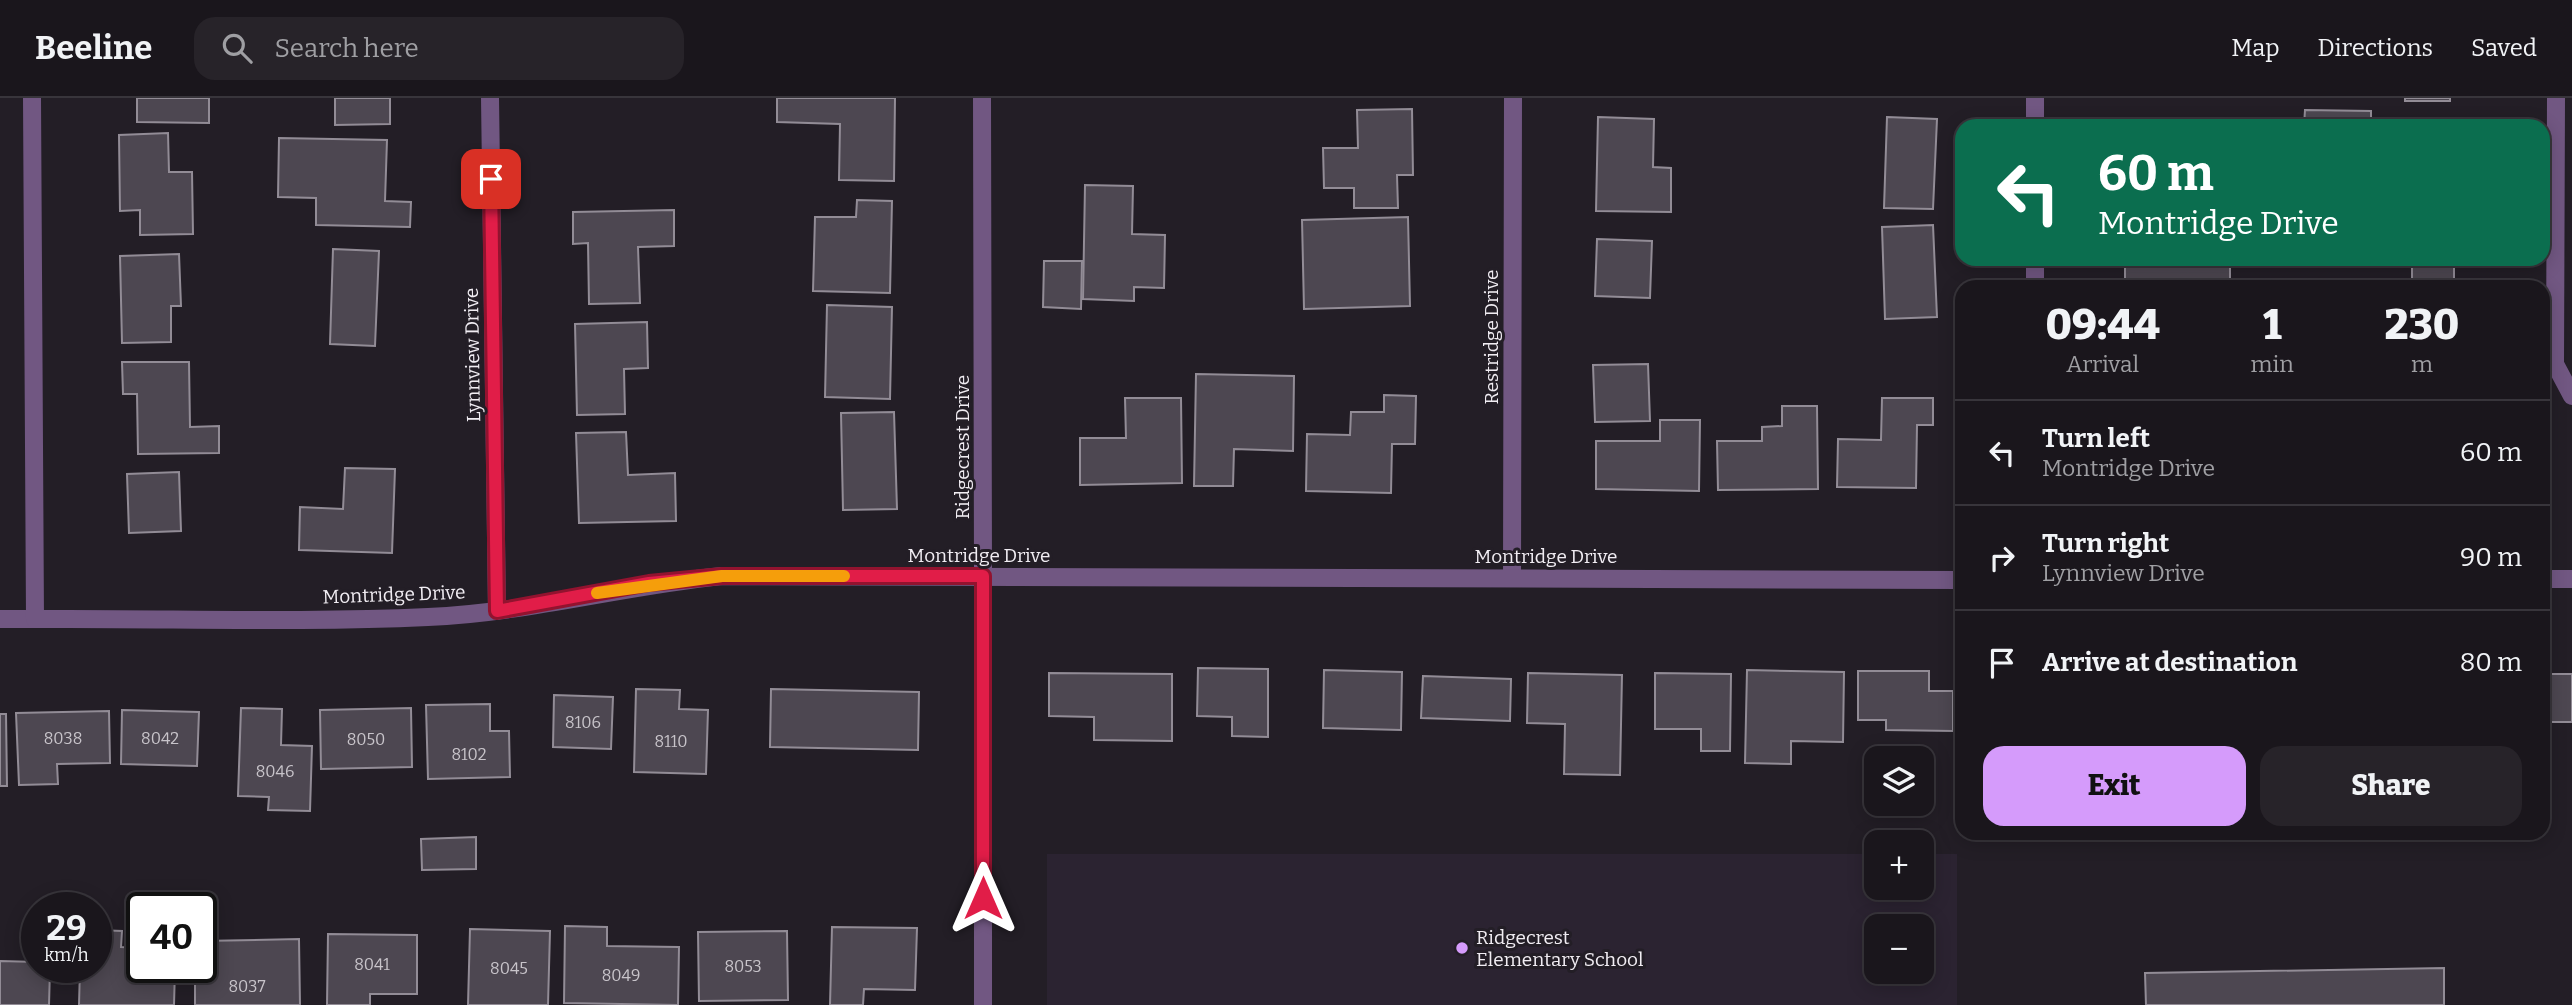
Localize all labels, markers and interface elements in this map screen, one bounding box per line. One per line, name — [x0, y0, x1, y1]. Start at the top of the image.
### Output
search box — [194, 17, 684, 80]
text: Beeline — [35, 28, 152, 68]
icon: search — [218, 29, 256, 67]
text: Search here — [274, 33, 419, 64]
text: Map — [2231, 34, 2280, 62]
text: Directions — [2318, 34, 2433, 62]
text: Saved — [2471, 34, 2537, 62]
text: 60 m — [2098, 144, 2214, 203]
icon: left — [1983, 147, 2074, 238]
pin — [461, 149, 521, 209]
icon: arrive — [472, 160, 510, 198]
text: Montridge Drive — [2098, 204, 2339, 242]
street label: Restridge Drive — [1480, 270, 1503, 404]
street label: Lynnview Drive — [460, 288, 485, 422]
text: 09:44 — [2046, 300, 2160, 350]
text: 1 — [2263, 300, 2282, 350]
text: 230 — [2385, 300, 2459, 350]
text: Arrival — [2066, 350, 2139, 378]
text: min — [2251, 350, 2294, 378]
text: m — [2411, 350, 2433, 378]
street label: Ridgecrest Drive — [951, 375, 974, 519]
text: Turn left — [2042, 423, 2150, 454]
icon: left — [1983, 434, 2021, 472]
text: 60 m — [2460, 437, 2522, 468]
text: Montridge Drive — [2042, 454, 2215, 482]
text: Turn right — [2042, 528, 2169, 559]
icon: right — [1983, 539, 2021, 577]
text: 90 m — [2460, 542, 2522, 573]
street label: Montridge Drive — [908, 544, 1050, 567]
street label: Montridge Drive — [1475, 545, 1617, 568]
text: Lynnview Drive — [2042, 559, 2205, 587]
street label: Montridge Drive — [322, 581, 466, 608]
icon: arrive — [1983, 644, 2021, 682]
text: Arrive at destination — [2042, 647, 2297, 678]
text: 80 m — [2460, 647, 2522, 678]
house number: 8106 — [565, 713, 601, 732]
house number: 8038 — [44, 729, 82, 748]
house number: 8042 — [141, 729, 179, 748]
house number: 8050 — [347, 730, 385, 749]
house number: 8110 — [655, 732, 687, 751]
house number: 8102 — [451, 745, 487, 764]
map controls — [1864, 746, 1934, 984]
button: layers — [1864, 746, 1934, 816]
button: Exit — [1983, 746, 2246, 826]
button: Share — [2260, 746, 2522, 826]
house number: 8046 — [256, 762, 294, 781]
button: + — [1864, 830, 1934, 900]
position arrow — [946, 861, 1020, 935]
speed limit sign: 40 — [126, 892, 217, 983]
text: 29 — [46, 907, 87, 949]
button: − — [1864, 914, 1934, 984]
place label: Ridgecrest Elementary School — [1476, 926, 1643, 971]
marker: Ridgecrest Elementary School — [1454, 940, 1470, 956]
text: km/h — [44, 944, 89, 966]
house number: 8041 — [354, 955, 390, 974]
house number: 8053 — [724, 957, 762, 976]
house number: 8045 — [490, 959, 528, 978]
house number: 8049 — [602, 966, 640, 985]
house number: 8037 — [228, 977, 266, 996]

